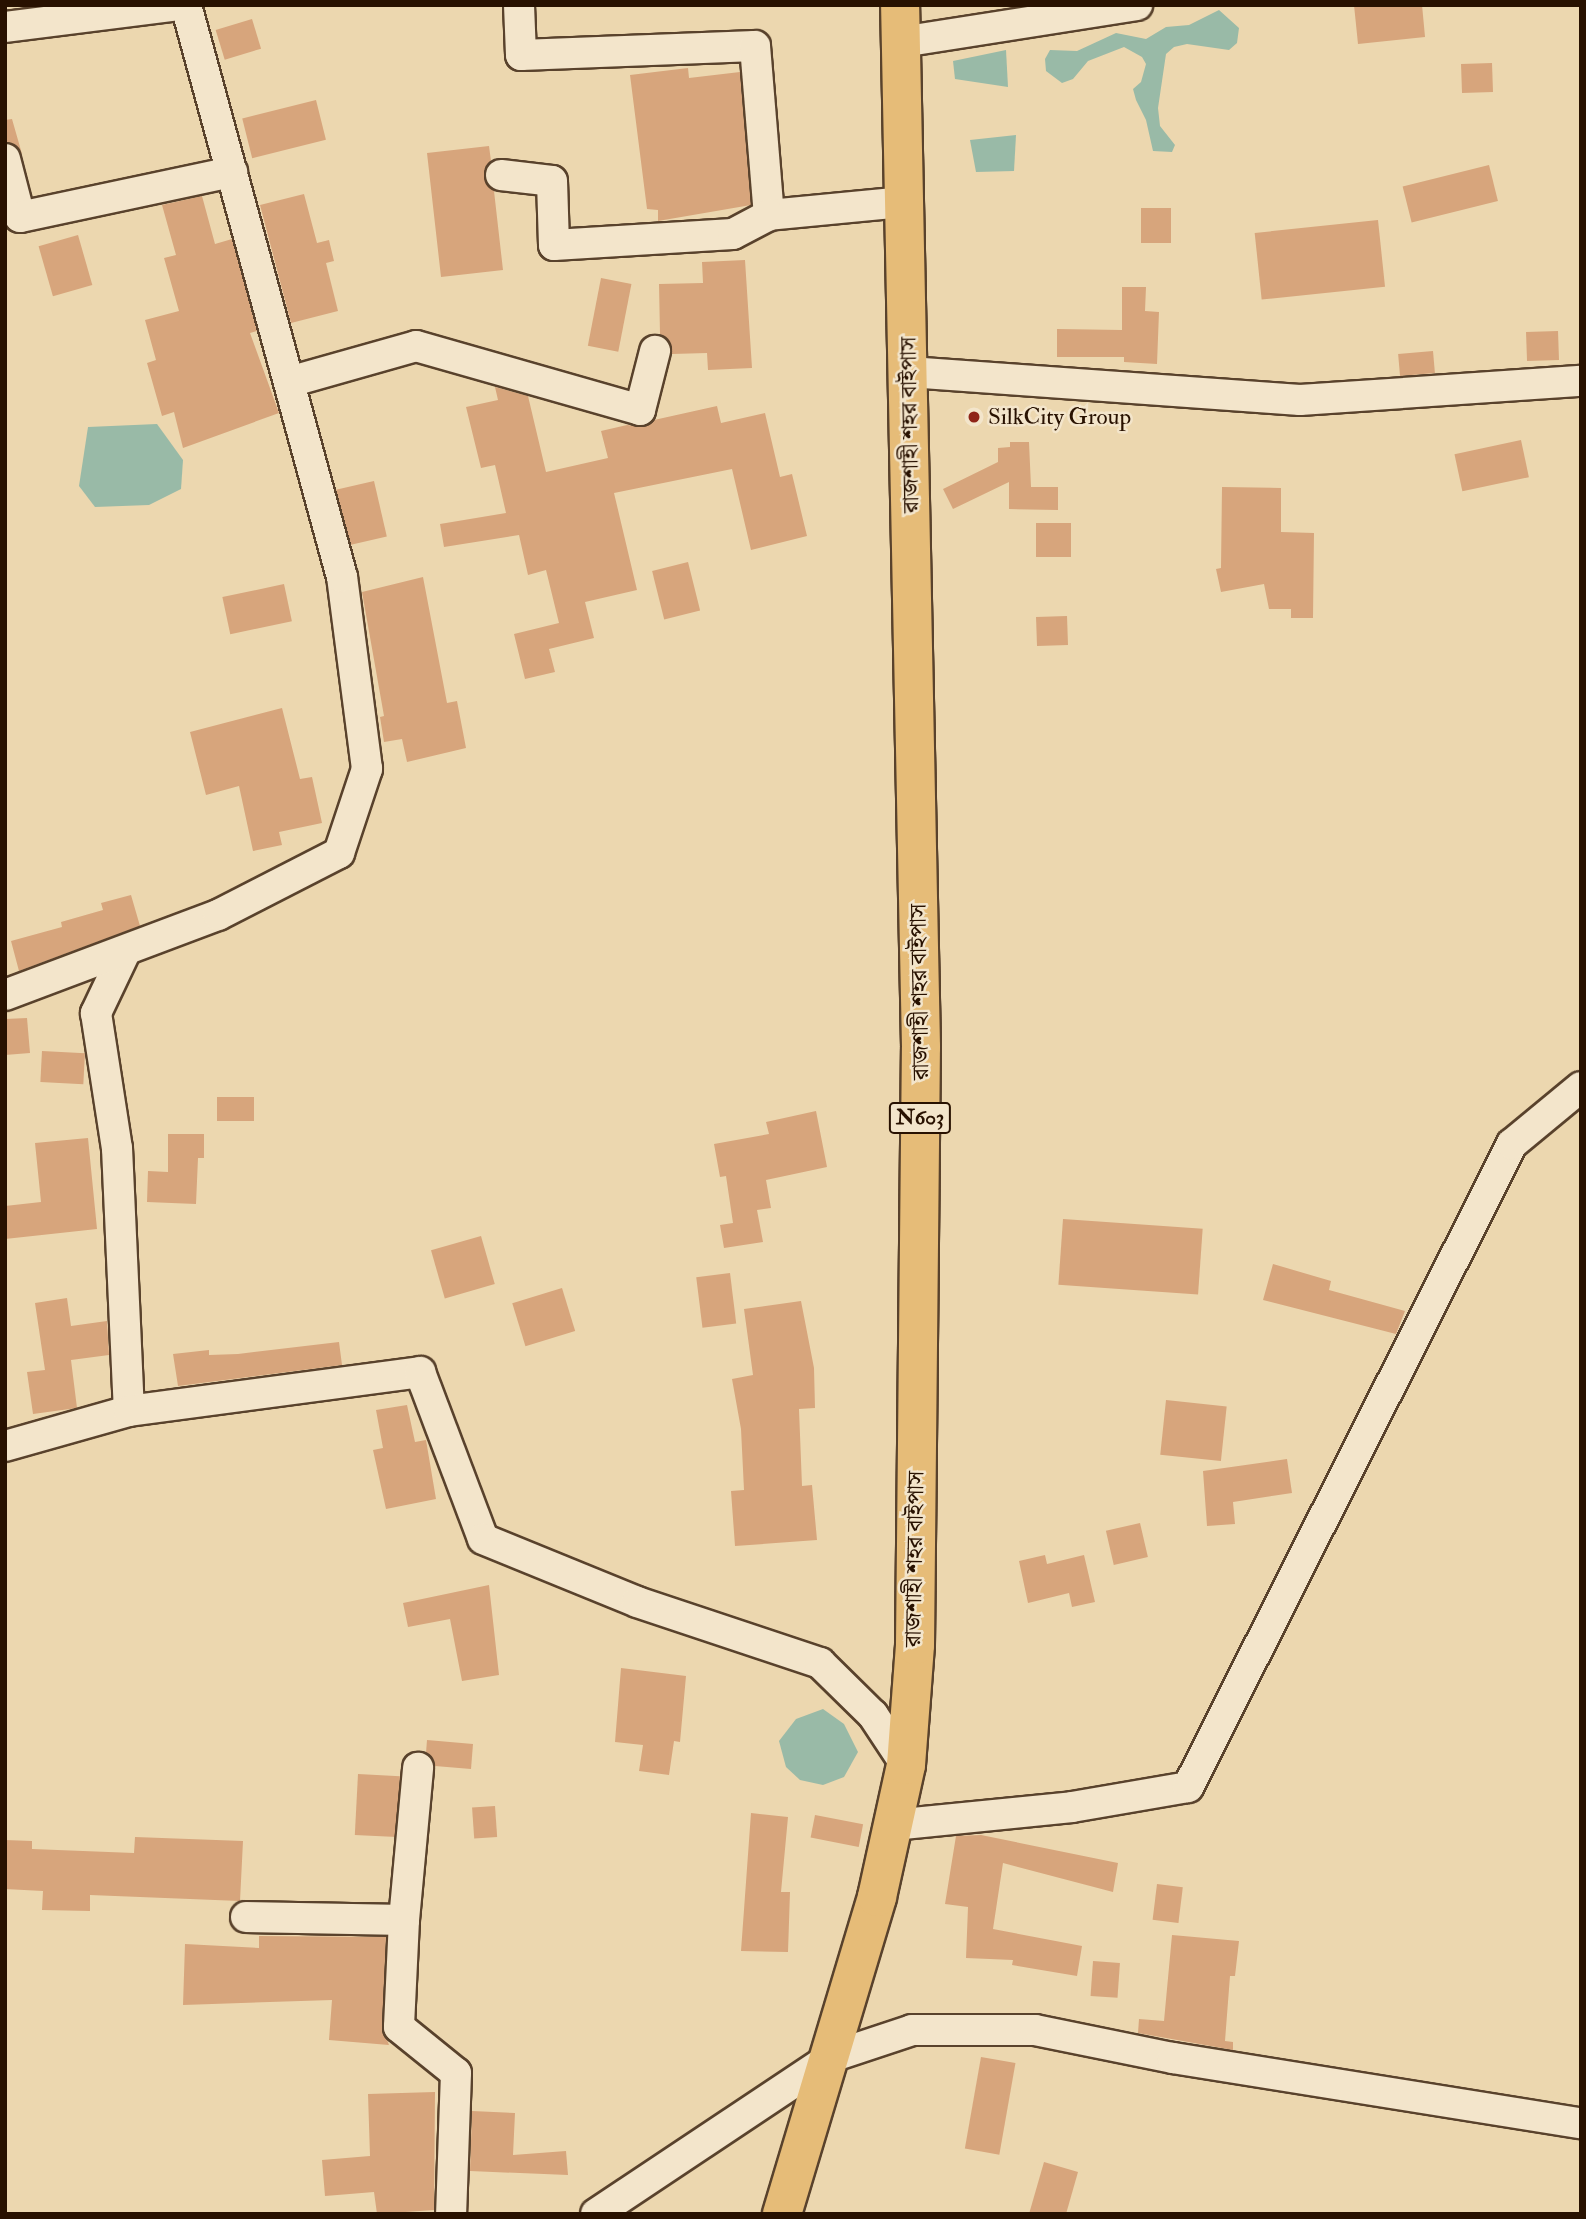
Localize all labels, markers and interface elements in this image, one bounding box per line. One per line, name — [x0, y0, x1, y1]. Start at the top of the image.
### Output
street label: রাজশাহী শহর বাইপাস — [895, 337, 925, 513]
place label: SilkCity Group — [988, 403, 1131, 431]
marker: SilkCity Group — [966, 409, 982, 425]
street label: রাজশাহী শহর বাইপাস — [905, 904, 935, 1080]
road number: N603 — [888, 1100, 951, 1136]
street label: রাজশাহী শহর বাইপাস — [900, 1471, 930, 1647]

